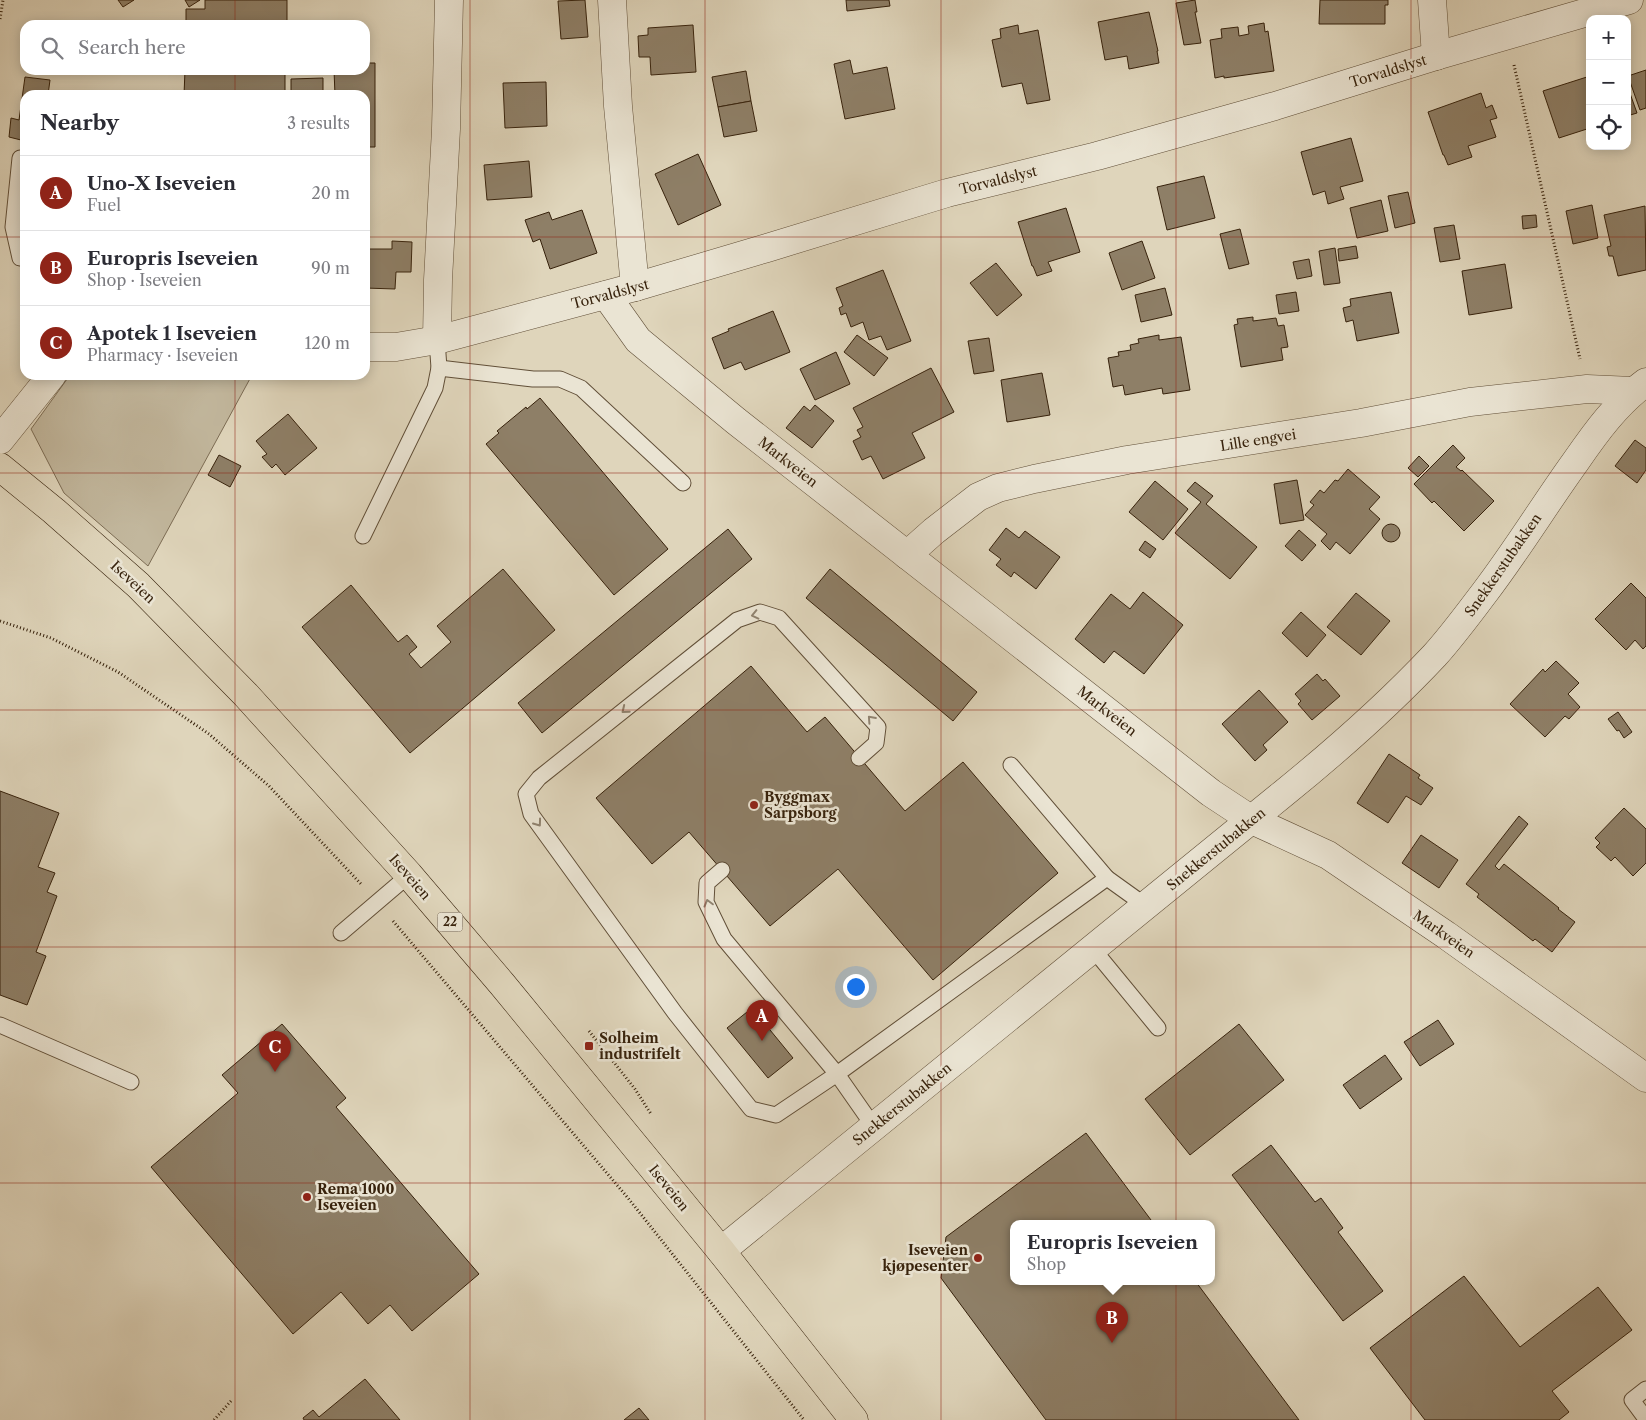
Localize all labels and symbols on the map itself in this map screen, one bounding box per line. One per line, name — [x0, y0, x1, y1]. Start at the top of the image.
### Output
street label: Torvaldslyst — [1347, 51, 1429, 91]
street label: Torvaldslyst — [957, 162, 1039, 198]
street label: Torvaldslyst — [569, 275, 651, 313]
street label: Lille engvei — [1219, 425, 1297, 455]
street label: Markveien — [754, 433, 822, 491]
street label: Snekkerstubakken — [1461, 510, 1546, 620]
street label: Iseveien — [107, 557, 159, 607]
one-way arrow — [750, 609, 759, 620]
street label: Markveien — [1073, 682, 1141, 740]
one-way arrow — [621, 704, 630, 713]
one-way arrow — [868, 716, 877, 725]
place label: Byggmax Sarpsborg — [764, 788, 837, 822]
marker: Byggmax Sarpsborg — [748, 799, 760, 811]
street label: Snekkerstubakken — [1163, 803, 1269, 894]
one-way arrow — [532, 817, 541, 827]
street label: Iseveien — [385, 850, 435, 904]
one-way arrow — [703, 899, 714, 907]
street label: Markveien — [1410, 906, 1478, 962]
road number: 22 — [438, 912, 462, 932]
your location — [843, 974, 869, 1000]
pin: A — [746, 1000, 778, 1041]
place label: Solheim industrifelt — [599, 1029, 681, 1063]
pin: C — [259, 1031, 291, 1072]
marker: Solheim industrifelt — [583, 1040, 595, 1052]
street label: Snekkerstubakken — [849, 1058, 955, 1149]
street label: Iseveien — [645, 1161, 693, 1215]
place label: Rema 1000 Iseveien — [317, 1180, 394, 1214]
marker: Rema 1000 Iseveien — [301, 1191, 313, 1203]
place label: Iseveien kjøpesenter — [882, 1241, 968, 1275]
marker: Iseveien kjøpesenter — [972, 1252, 984, 1264]
pin: B — [1096, 1302, 1128, 1343]

